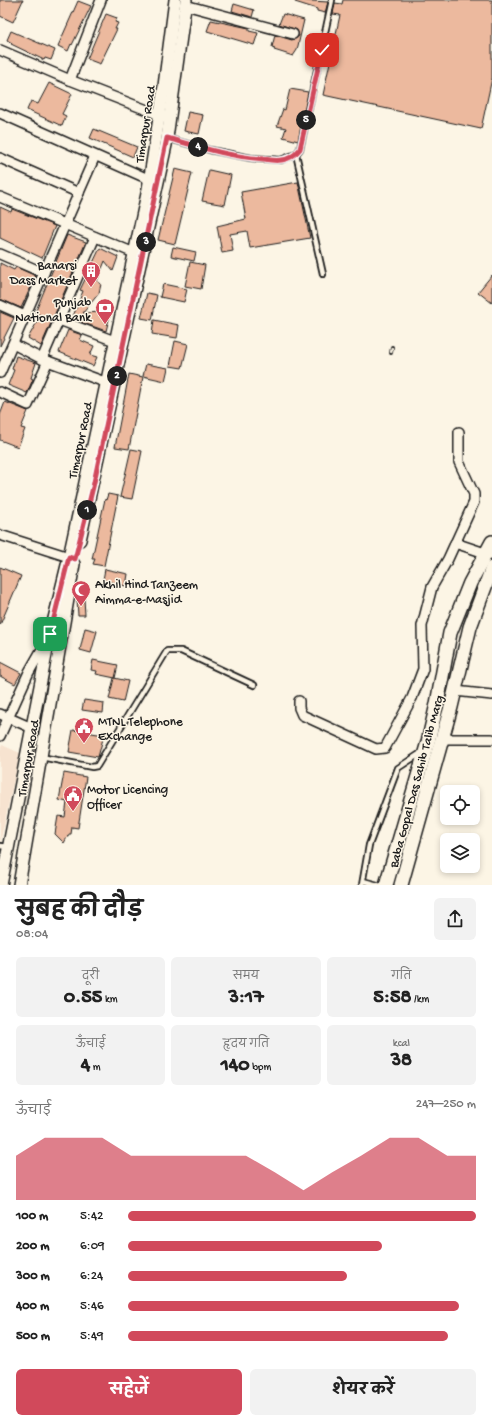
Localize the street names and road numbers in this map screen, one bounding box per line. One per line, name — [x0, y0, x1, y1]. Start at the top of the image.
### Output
street label: Timarpur Road — [133, 84, 160, 165]
street label: Timarpur Road — [66, 400, 97, 481]
street label: Baba Gopal Das Sahib Talib Marg — [387, 694, 448, 871]
street label: Timarpur Road — [15, 718, 44, 799]

